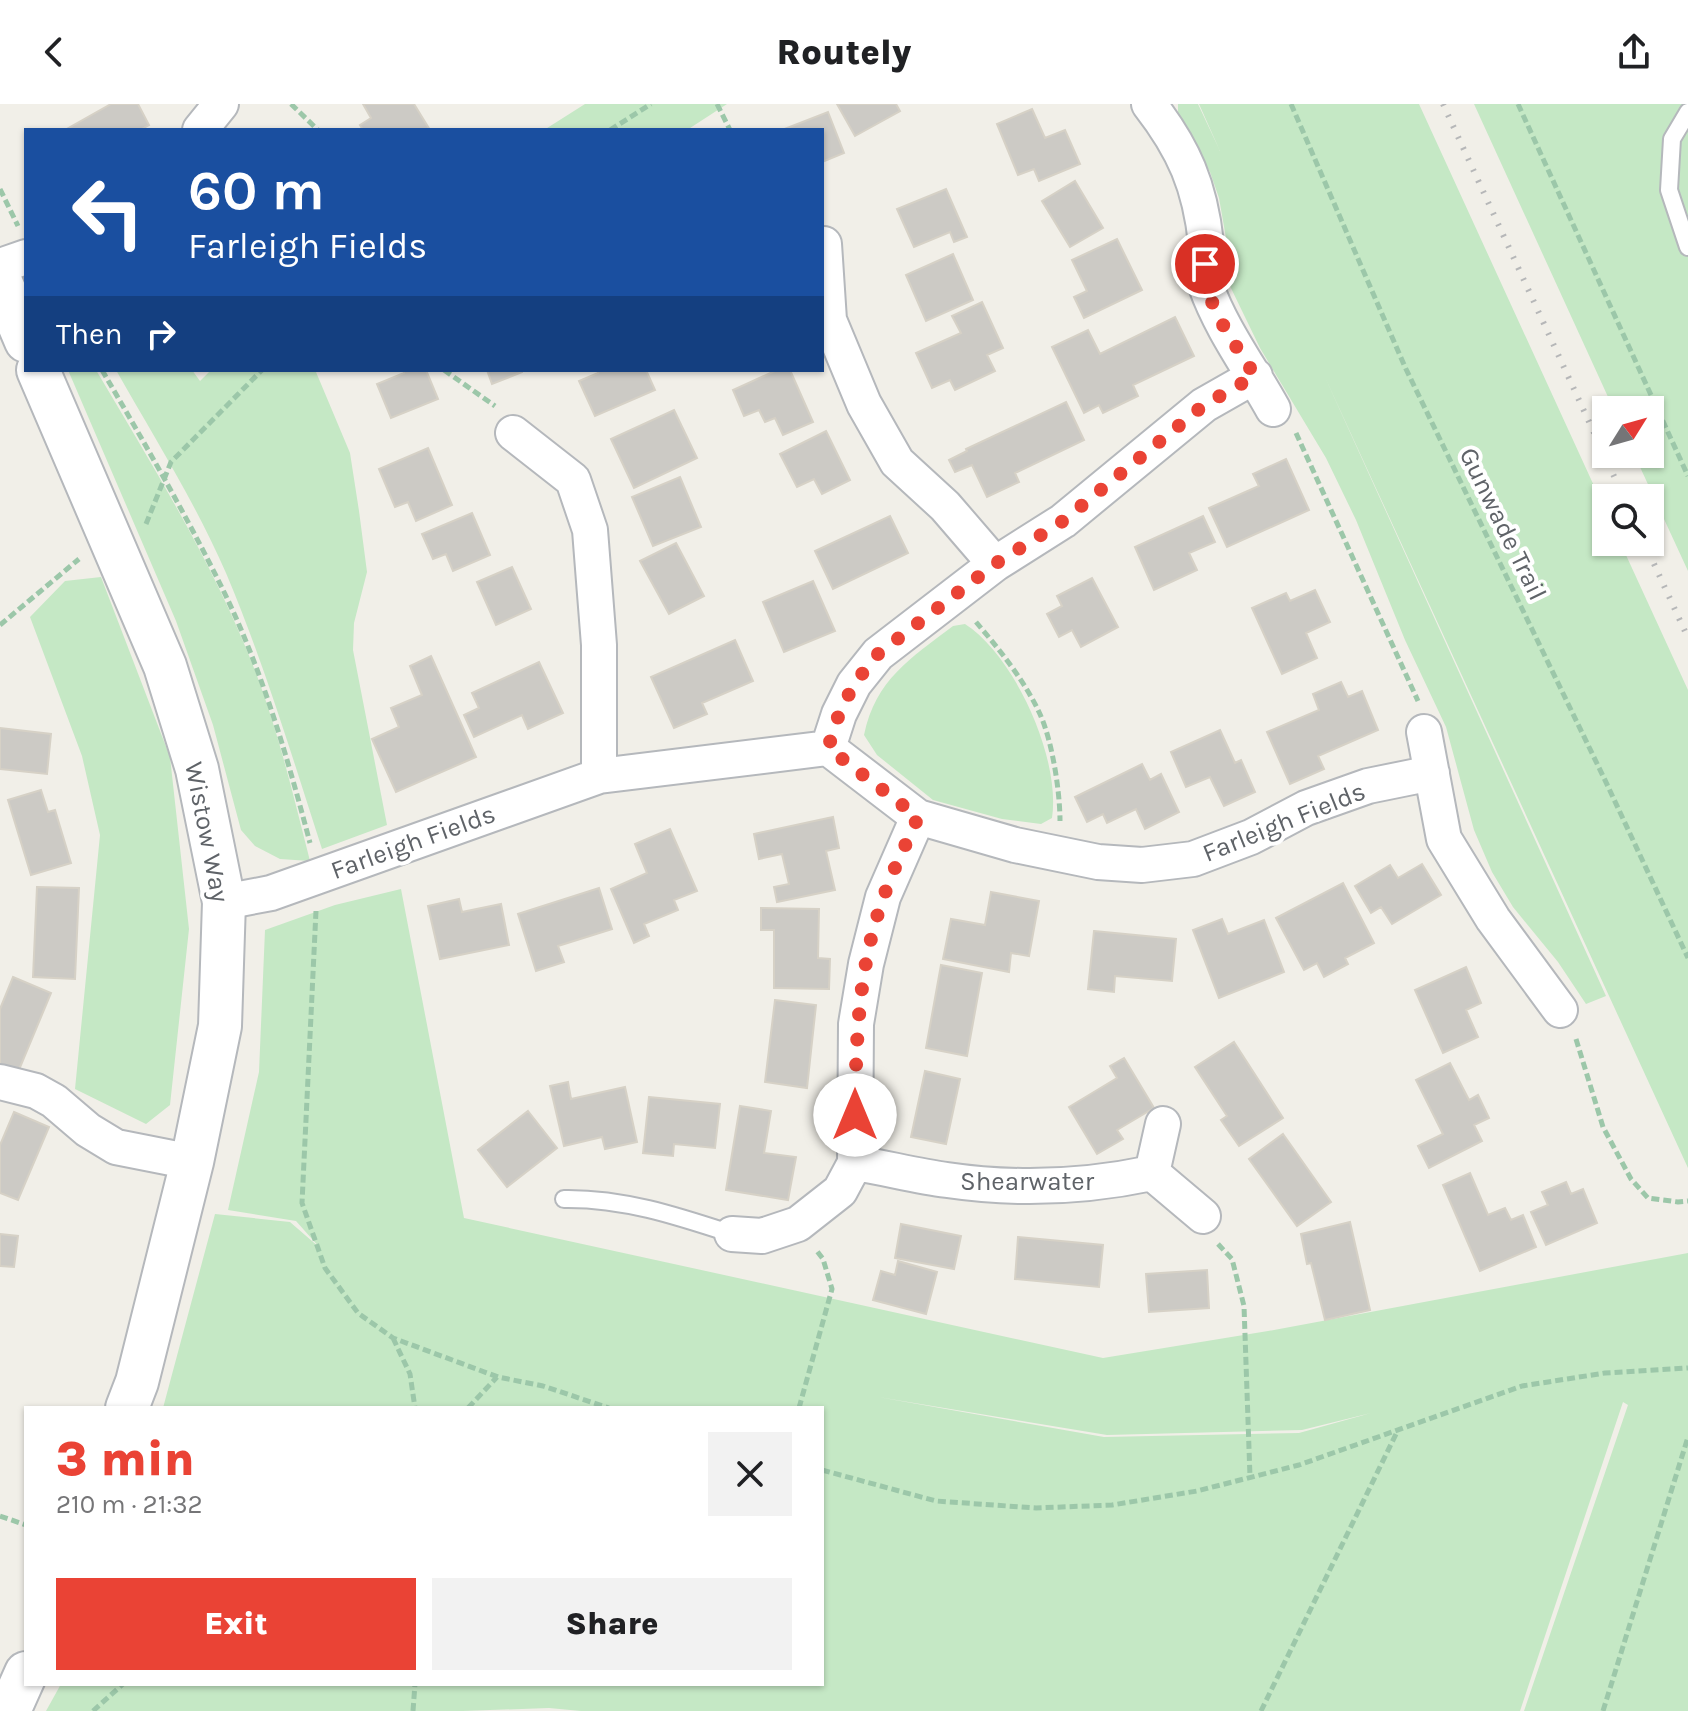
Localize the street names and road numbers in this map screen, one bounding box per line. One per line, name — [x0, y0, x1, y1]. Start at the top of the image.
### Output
street label: Gunwade Trail — [1453, 443, 1553, 605]
street label: Wistow Way — [178, 759, 236, 905]
street label: Farleigh Fields — [1198, 775, 1370, 869]
street label: Farleigh Fields — [327, 798, 499, 886]
street label: Shearwater — [960, 1166, 1095, 1197]

